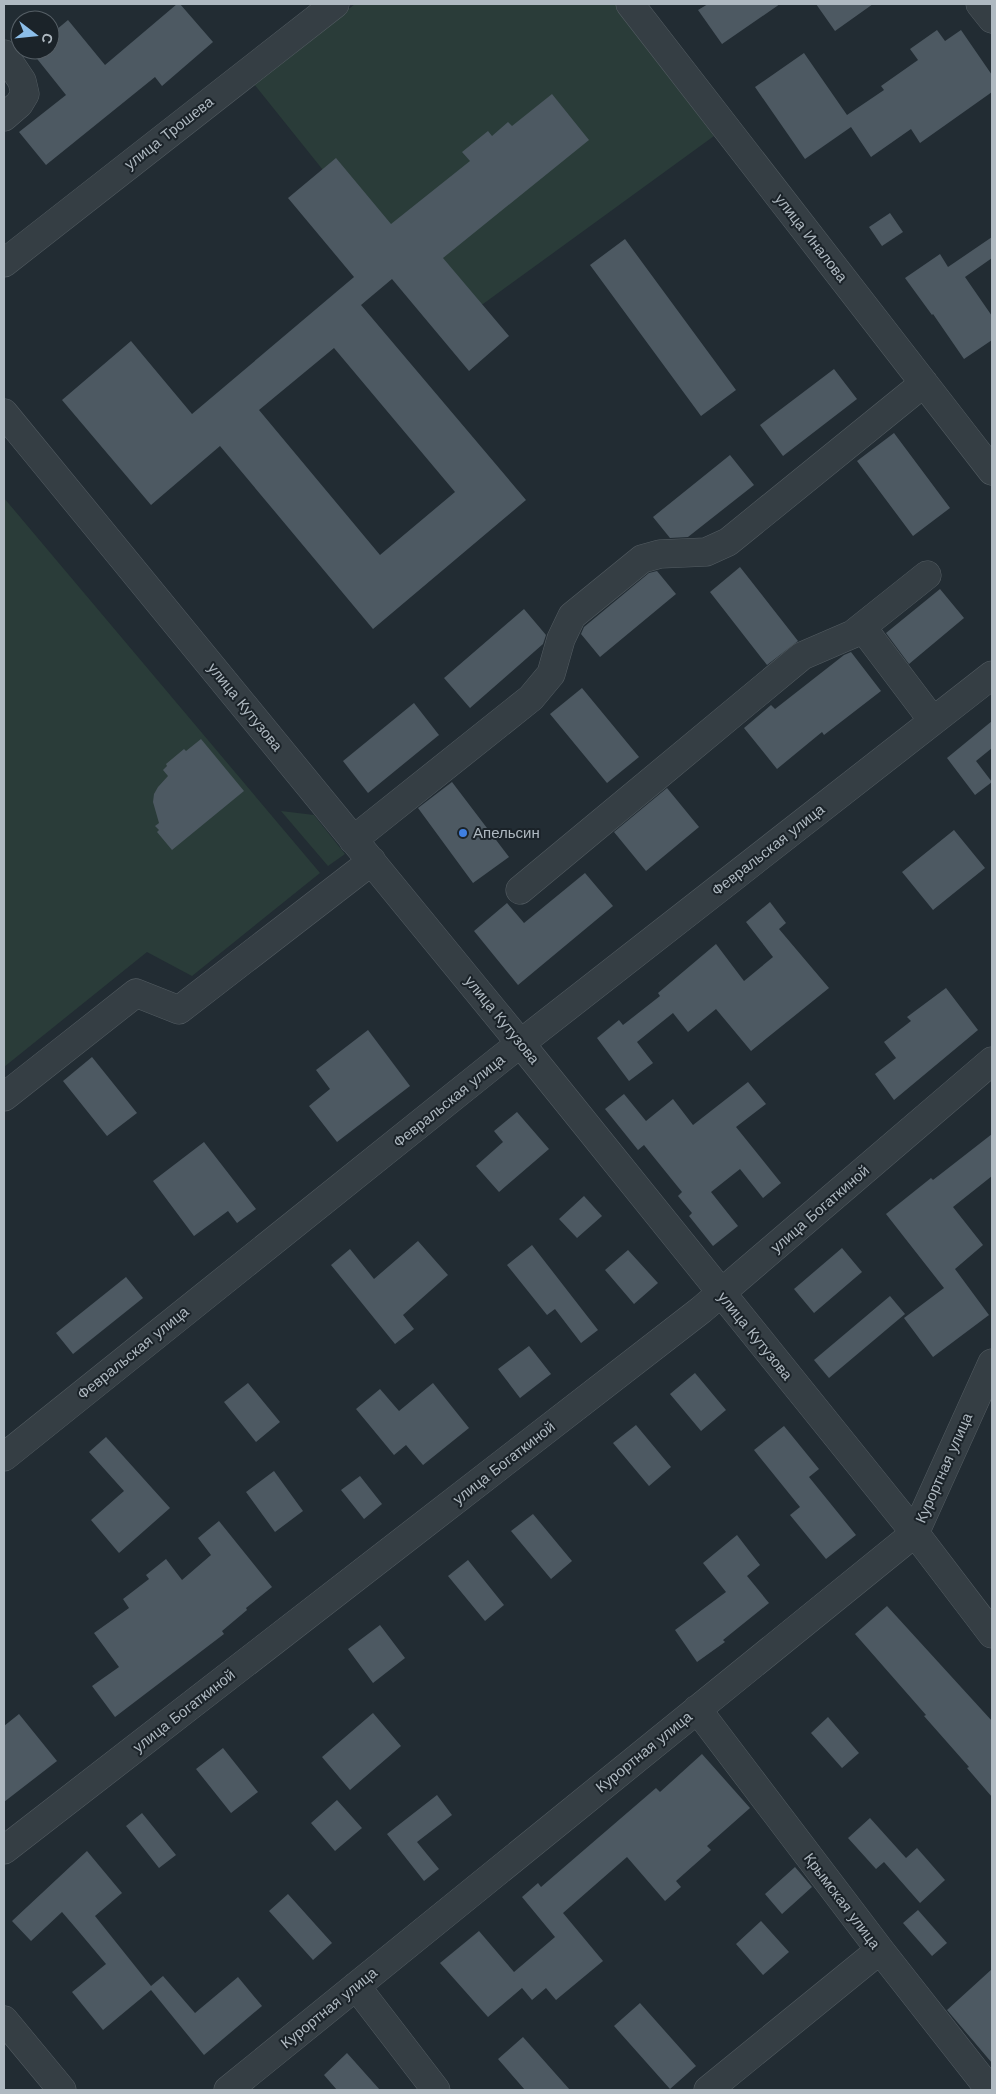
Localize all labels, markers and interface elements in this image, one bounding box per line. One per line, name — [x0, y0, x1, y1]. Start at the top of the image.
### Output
north arrow — [10, 10, 60, 60]
text: С — [38, 32, 57, 46]
street label: улица Трошева — [121, 92, 218, 173]
street label: улица Иналова — [771, 190, 851, 286]
street label: улица Кутузова — [204, 659, 286, 755]
street label: Февральская улица — [708, 800, 828, 900]
place label: Апельсин — [473, 824, 540, 842]
marker: Апельсин — [457, 827, 469, 839]
street label: улица Кутузова — [461, 972, 543, 1068]
street label: Февральская улица — [390, 1050, 509, 1151]
street label: улица Богаткиной — [767, 1161, 873, 1257]
street label: улица Кутузова — [714, 1288, 796, 1384]
street label: Февральская улица — [74, 1302, 193, 1403]
street label: Курортная улица — [912, 1410, 977, 1526]
street label: улица Богаткиной — [449, 1418, 559, 1508]
street label: улица Богаткиной — [129, 1666, 239, 1756]
street label: Курортная улица — [592, 1707, 696, 1796]
street label: Крымская улица — [800, 1850, 884, 1953]
street label: Курортная улица — [277, 1963, 381, 2052]

